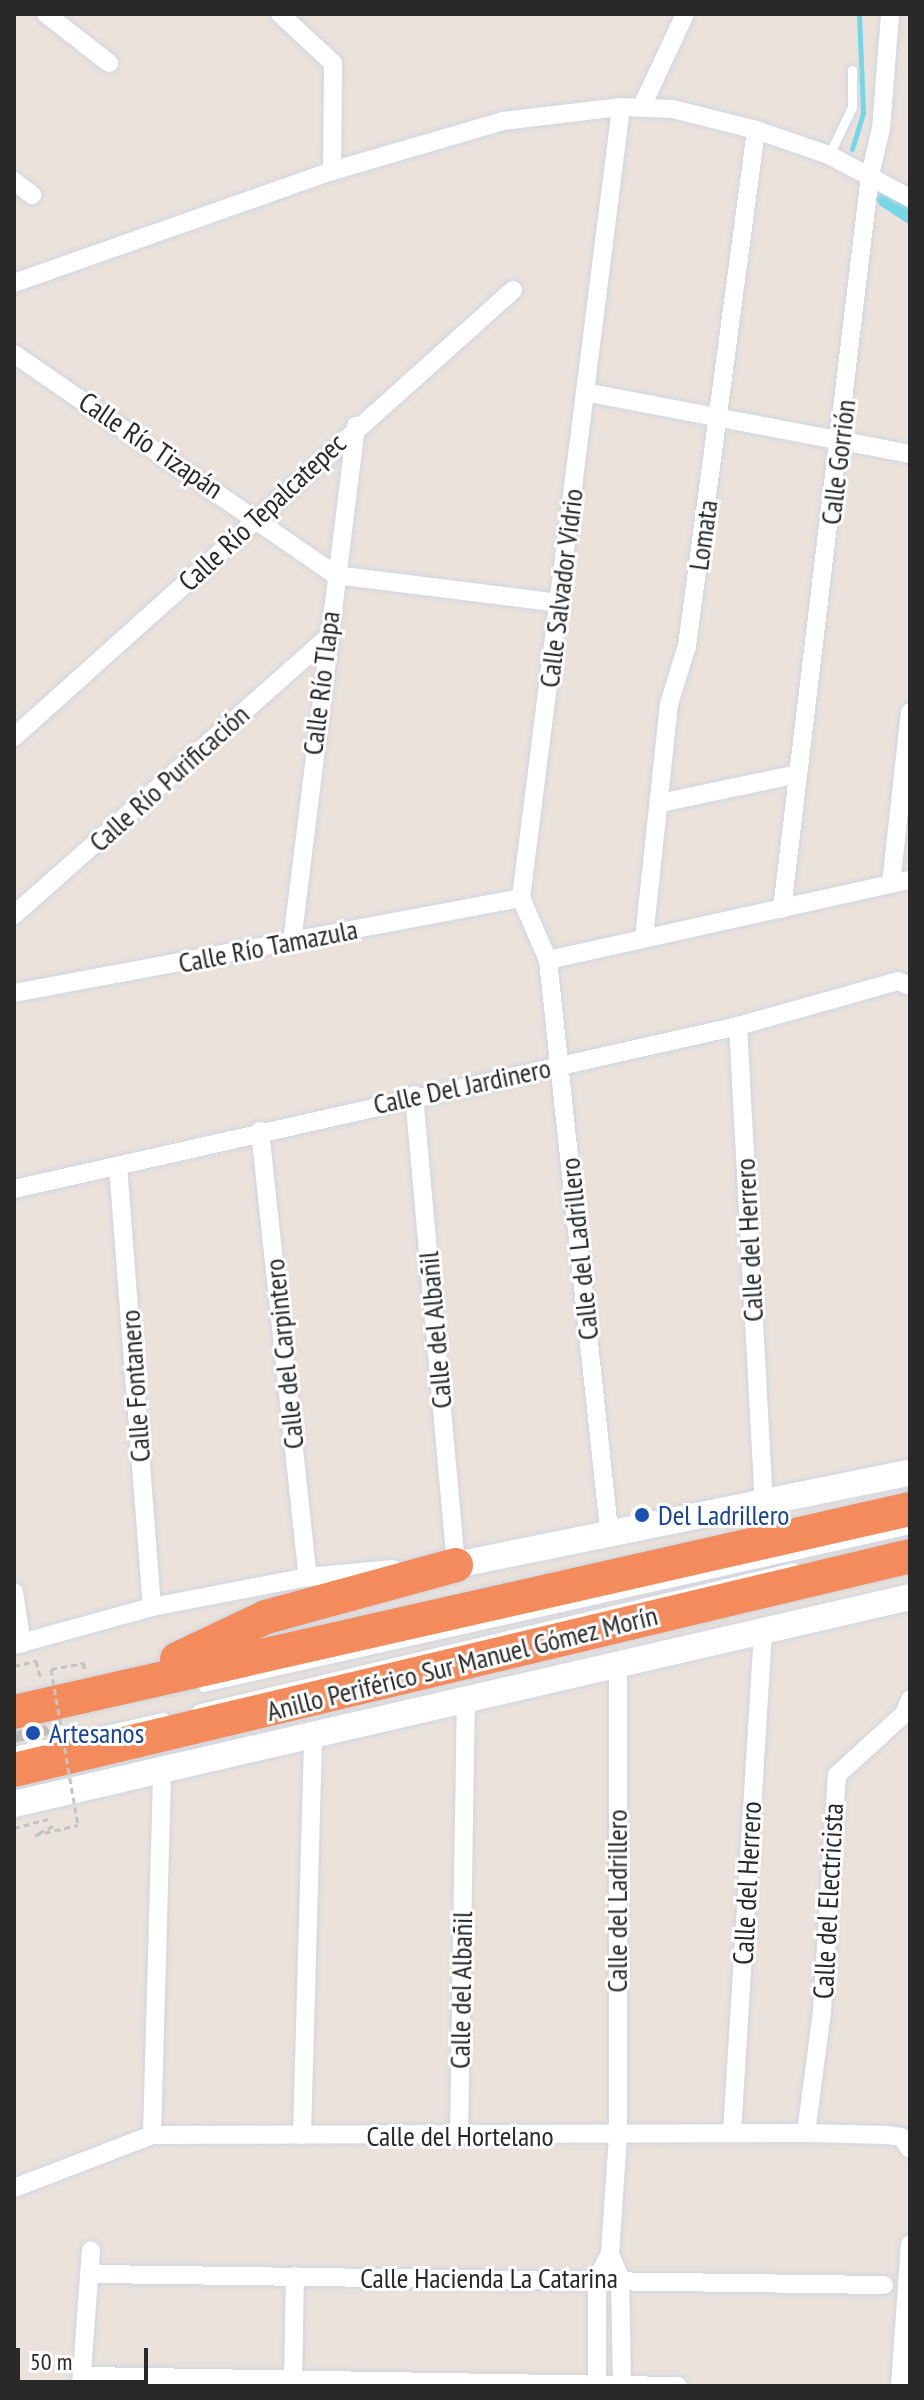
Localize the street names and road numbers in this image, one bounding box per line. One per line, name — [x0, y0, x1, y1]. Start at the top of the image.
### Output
street label: Calle Río Tizapán — [72, 384, 230, 506]
street label: Calle Gorrión — [814, 397, 862, 527]
street label: Calle Río Tepalcatepec — [171, 426, 353, 598]
street label: Calle Salvador Vidrio — [532, 486, 590, 690]
street label: Lomata — [681, 498, 725, 572]
street label: Calle Río Tlapa — [295, 609, 347, 757]
street label: Calle Río Purificación — [82, 697, 256, 859]
street label: Calle Río Tamazula — [175, 912, 361, 980]
street label: Calle Del Jardinero — [370, 1051, 554, 1121]
street label: Calle del Ladrillero — [553, 1156, 605, 1342]
street label: Calle del Herrero — [728, 1157, 770, 1323]
street label: Calle del Albañil — [411, 1250, 459, 1410]
street label: Calle del Carpintero — [257, 1257, 311, 1451]
street label: Calle Fontanero — [113, 1309, 157, 1463]
street label: Anillo Periférico Sur Manuel Gómez Morín — [263, 1598, 661, 1728]
street label: Calle del Herrero — [726, 1800, 768, 1966]
street label: Calle del Electricista — [806, 1802, 850, 2000]
street label: Calle del Ladrillero — [600, 1809, 634, 1993]
street label: Calle del Albañil — [443, 1911, 479, 2069]
street label: Calle del Hortelano — [367, 2119, 553, 2153]
street label: Calle Hacienda La Catarina — [360, 2261, 618, 2295]

